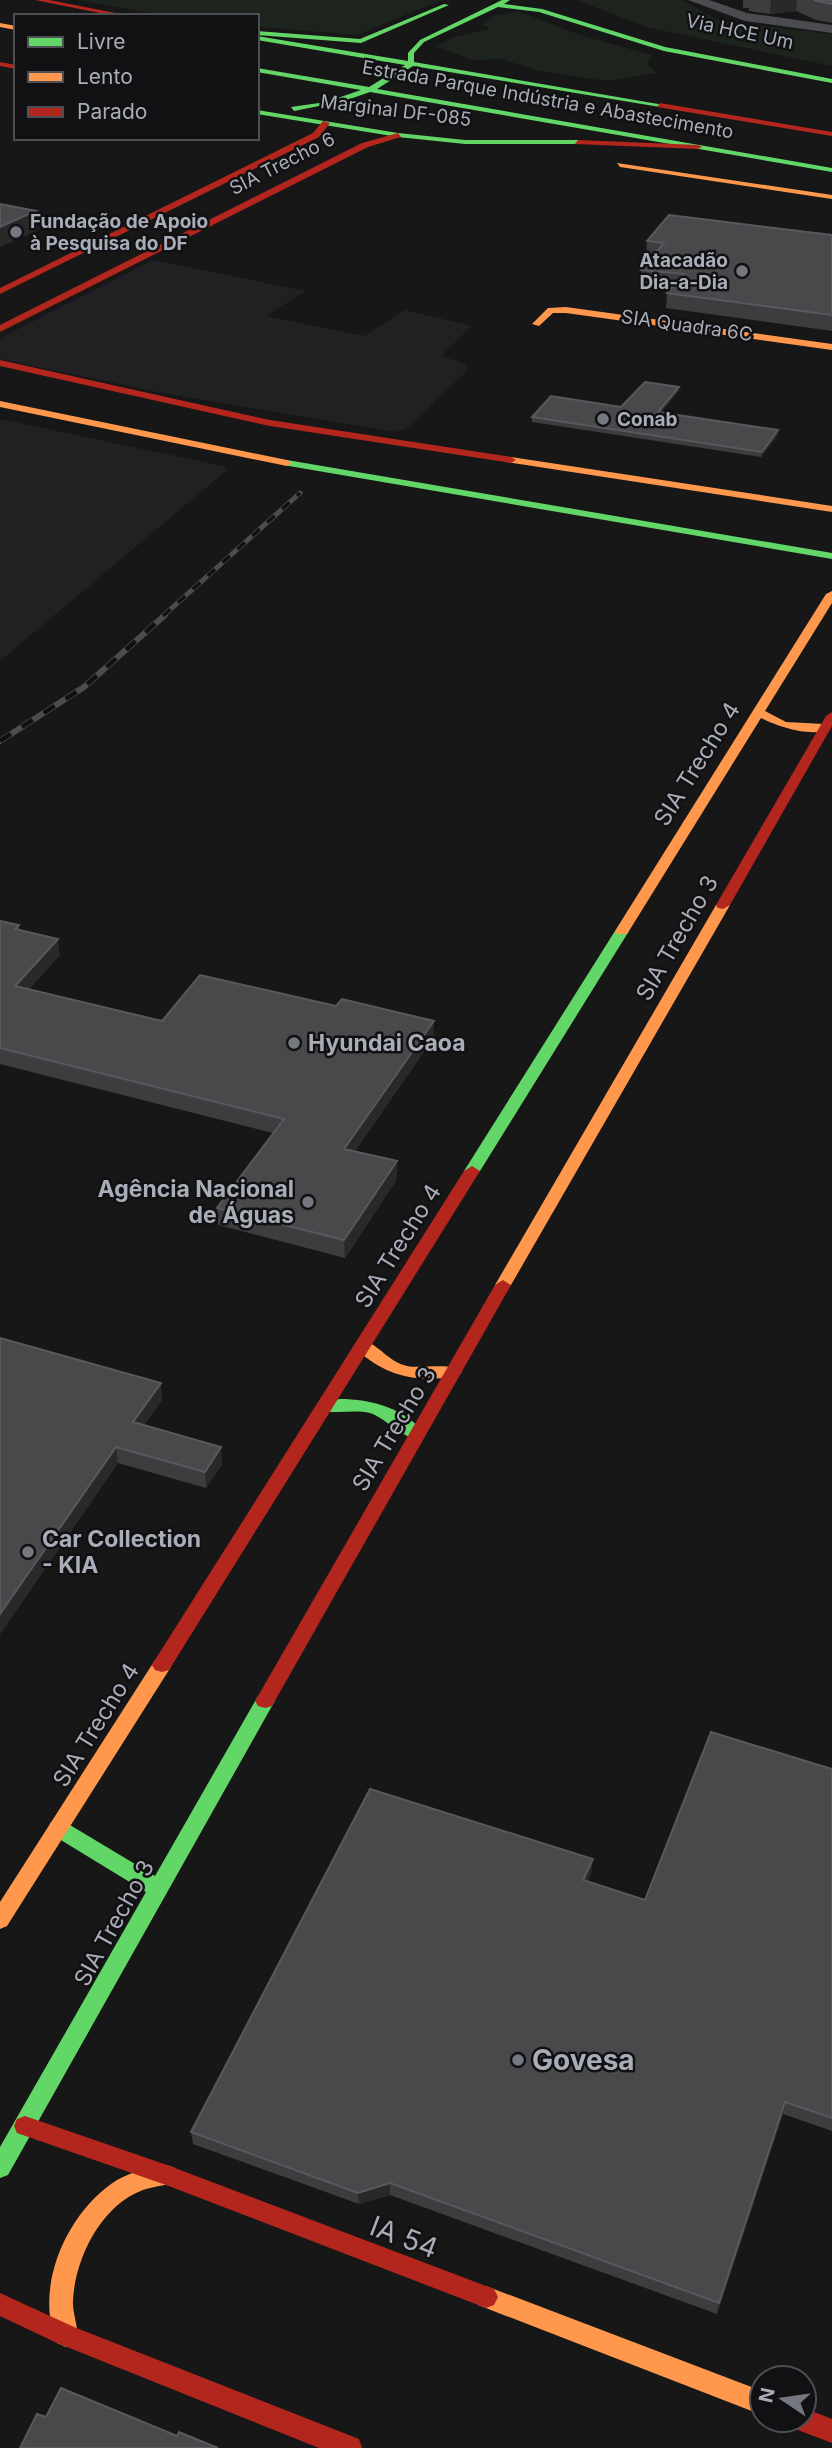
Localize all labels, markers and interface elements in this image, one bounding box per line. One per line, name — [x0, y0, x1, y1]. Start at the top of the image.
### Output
street label: Via HCE Um — [684, 9, 796, 54]
legend — [14, 14, 259, 140]
text: Livre — [77, 29, 126, 54]
street label: Estrada Parque Indústria e Abastecimento — [360, 55, 735, 144]
text: Lento — [77, 64, 133, 89]
street label: Marginal DF-085 — [319, 90, 473, 131]
text: Parado — [77, 99, 147, 124]
street label: SIA Trecho 6 — [226, 127, 339, 200]
place label: Fundação de Apoio à Pesquisa do DF — [30, 210, 208, 255]
marker: Fundação de Apoio à Pesquisa do DF — [8, 224, 24, 240]
place label: Atacadão Dia-a-Dia — [639, 249, 728, 294]
marker: Atacadão Dia-a-Dia — [734, 263, 750, 279]
street label: SIA Quadra 6C — [620, 305, 754, 346]
place label: Conab — [617, 408, 678, 431]
marker: Conab — [595, 411, 611, 427]
street label: SIA Trecho 4 — [648, 697, 746, 831]
street label: SIA Trecho 3 — [630, 871, 724, 1005]
place label: Hyundai Caoa — [308, 1029, 466, 1057]
marker: Hyundai Caoa — [286, 1035, 302, 1051]
place label: Agência Nacional de Águas — [98, 1175, 294, 1229]
street label: SIA Trecho 4 — [349, 1179, 447, 1313]
marker: Agência Nacional de Águas — [300, 1194, 316, 1210]
street label: SIA Trecho 3 — [346, 1362, 442, 1496]
place label: Car Collection - KIA — [42, 1525, 201, 1579]
marker: Car Collection - KIA — [20, 1544, 36, 1560]
street label: SIA Trecho 4 — [47, 1658, 145, 1792]
street label: SIA Trecho 3 — [68, 1855, 160, 1991]
place label: Govesa — [532, 2043, 635, 2077]
marker: Govesa — [510, 2052, 526, 2068]
street label: IA 54 — [365, 2209, 443, 2265]
north arrow — [748, 2364, 818, 2434]
text: N — [754, 2386, 780, 2405]

